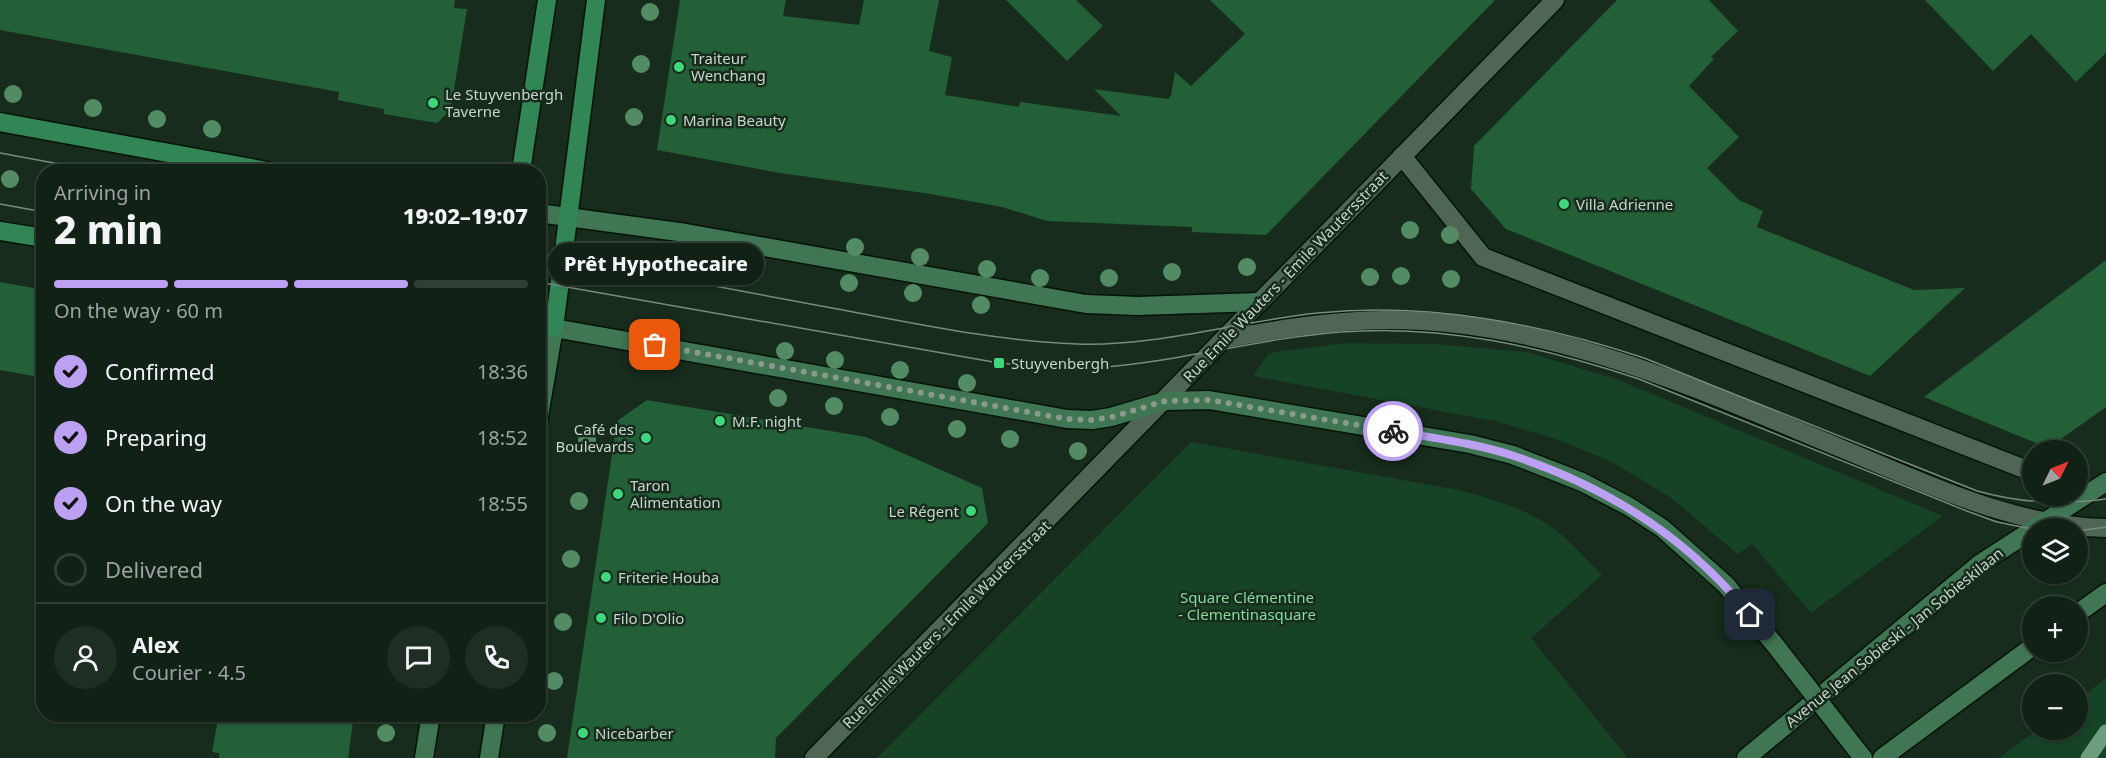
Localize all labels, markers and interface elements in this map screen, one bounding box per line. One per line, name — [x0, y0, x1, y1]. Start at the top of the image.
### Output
place label: Traiteur Wenchang — [691, 48, 766, 85]
marker: Traiteur Wenchang — [672, 60, 686, 74]
place label: Le Stuyvenbergh Taverne — [445, 84, 563, 121]
marker: Le Stuyvenbergh Taverne — [426, 96, 440, 110]
place label: Marina Beauty — [683, 110, 786, 130]
marker: Marina Beauty — [664, 113, 678, 127]
street label: Rue Emile Wauters - Emile Wautersstraat — [1178, 166, 1392, 386]
text: Arriving in — [54, 179, 151, 206]
place label: Villa Adrienne — [1576, 194, 1673, 214]
marker: Villa Adrienne — [1557, 197, 1571, 211]
text: 19:02–19:07 — [403, 200, 528, 230]
text: 2 min — [54, 202, 163, 255]
callout: Prêt Hypothecaire — [547, 243, 763, 285]
text: Prêt Hypothecaire — [564, 250, 748, 277]
text: On the way · 60 m — [54, 297, 223, 324]
pin — [629, 319, 680, 370]
icon: bag — [638, 328, 671, 361]
place label: Stuyvenbergh — [1011, 353, 1109, 373]
icon: check — [54, 355, 87, 388]
text: Confirmed — [105, 356, 215, 386]
marker: Stuyvenbergh — [992, 356, 1006, 370]
text: 18:36 — [477, 358, 528, 385]
courier — [1363, 401, 1423, 461]
place label: M.F. night — [732, 411, 802, 431]
marker: M.F. night — [713, 414, 727, 428]
icon: bike — [1377, 415, 1410, 448]
place label: Café des Boulevards — [556, 419, 634, 456]
icon: check — [54, 421, 87, 454]
text: Preparing — [105, 422, 207, 452]
text: 18:52 — [477, 424, 528, 451]
marker: Café des Boulevards — [639, 431, 653, 445]
north arrow — [2022, 440, 2088, 506]
map controls — [2022, 440, 2088, 740]
place label: Taron Alimentation — [630, 475, 721, 512]
icon: check — [54, 487, 87, 520]
marker: Taron Alimentation — [611, 487, 625, 501]
text: On the way — [105, 488, 222, 518]
text: 18:55 — [477, 490, 528, 517]
place label: Le Régent — [889, 501, 960, 521]
marker: Le Régent — [964, 504, 978, 518]
street label: Rue Emile Wauters - Emile Wautersstraat — [838, 515, 1055, 732]
button: layers — [2022, 518, 2088, 584]
street label: Avenue Jean Sobieski - Jan Sobieskilaan — [1781, 543, 2007, 731]
text: Delivered — [105, 554, 203, 584]
place label: Friterie Houba — [618, 567, 719, 587]
marker: Friterie Houba — [599, 570, 613, 584]
park label: Square Clémentine - Clementinasquare — [1178, 587, 1316, 624]
pin — [1724, 589, 1775, 640]
button: + — [2022, 596, 2088, 662]
icon: home — [1733, 598, 1766, 631]
place label: Filo D'Olio — [613, 608, 684, 628]
marker: Filo D'Olio — [594, 611, 608, 625]
button: person — [54, 626, 117, 689]
button: chat — [387, 626, 450, 689]
button: phone — [465, 626, 528, 689]
text: Alex — [132, 629, 179, 659]
text: Courier · 4.5 — [132, 659, 246, 686]
button: − — [2022, 674, 2088, 740]
place label: Nicebarber — [595, 723, 674, 743]
marker: Nicebarber — [576, 726, 590, 740]

